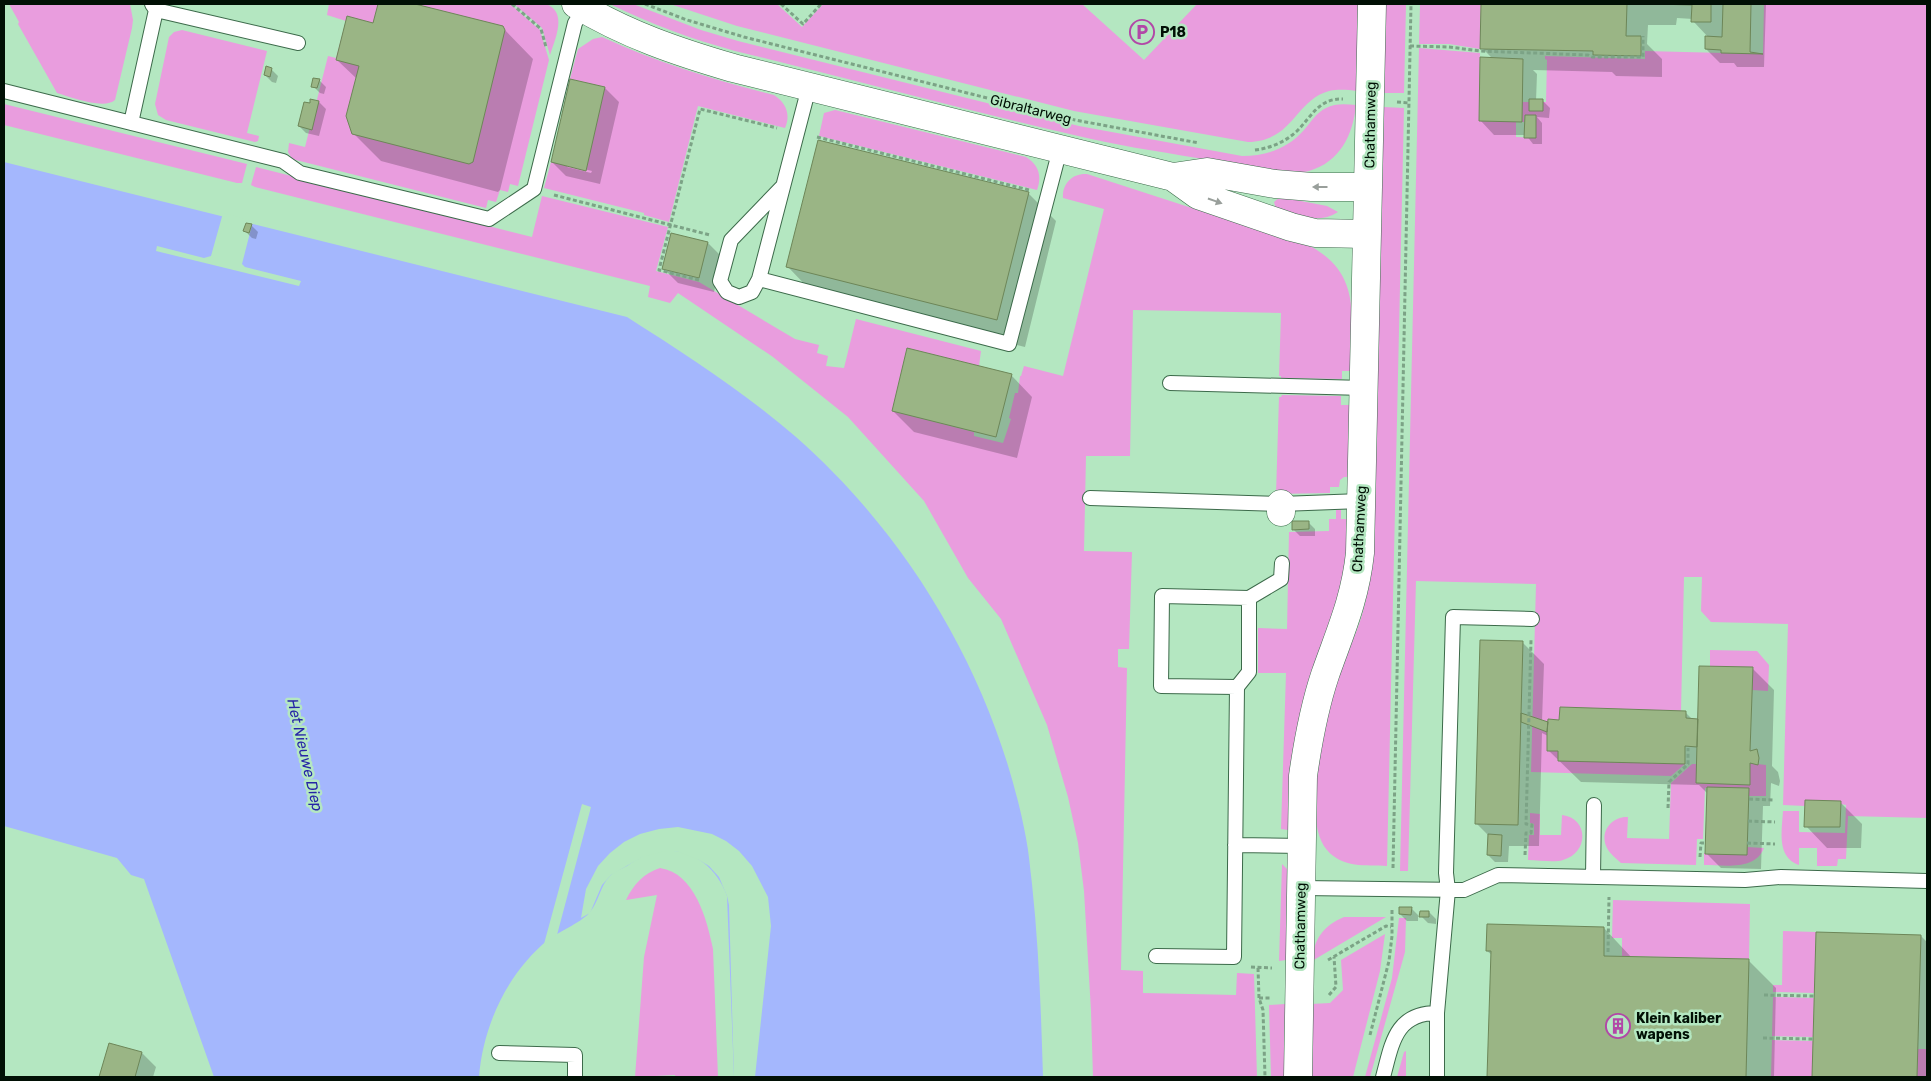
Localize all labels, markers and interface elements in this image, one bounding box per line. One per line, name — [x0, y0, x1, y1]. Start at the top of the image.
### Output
parking icon: P18 — [1129, 19, 1155, 45]
place label: P18 — [1160, 24, 1186, 41]
street label: Chathamweg — [1361, 81, 1380, 169]
street label: Gibraltarweg — [988, 91, 1073, 128]
one-way arrow — [1311, 183, 1327, 191]
one-way arrow — [1208, 197, 1223, 205]
street label: Chathamweg — [1349, 485, 1370, 573]
water label: Het Nieuwe Diep — [283, 697, 327, 813]
street label: Chathamweg — [1291, 882, 1310, 970]
place label: Klein kaliber wapens — [1636, 1010, 1722, 1043]
building icon: Klein kaliber wapens — [1605, 1013, 1631, 1039]

